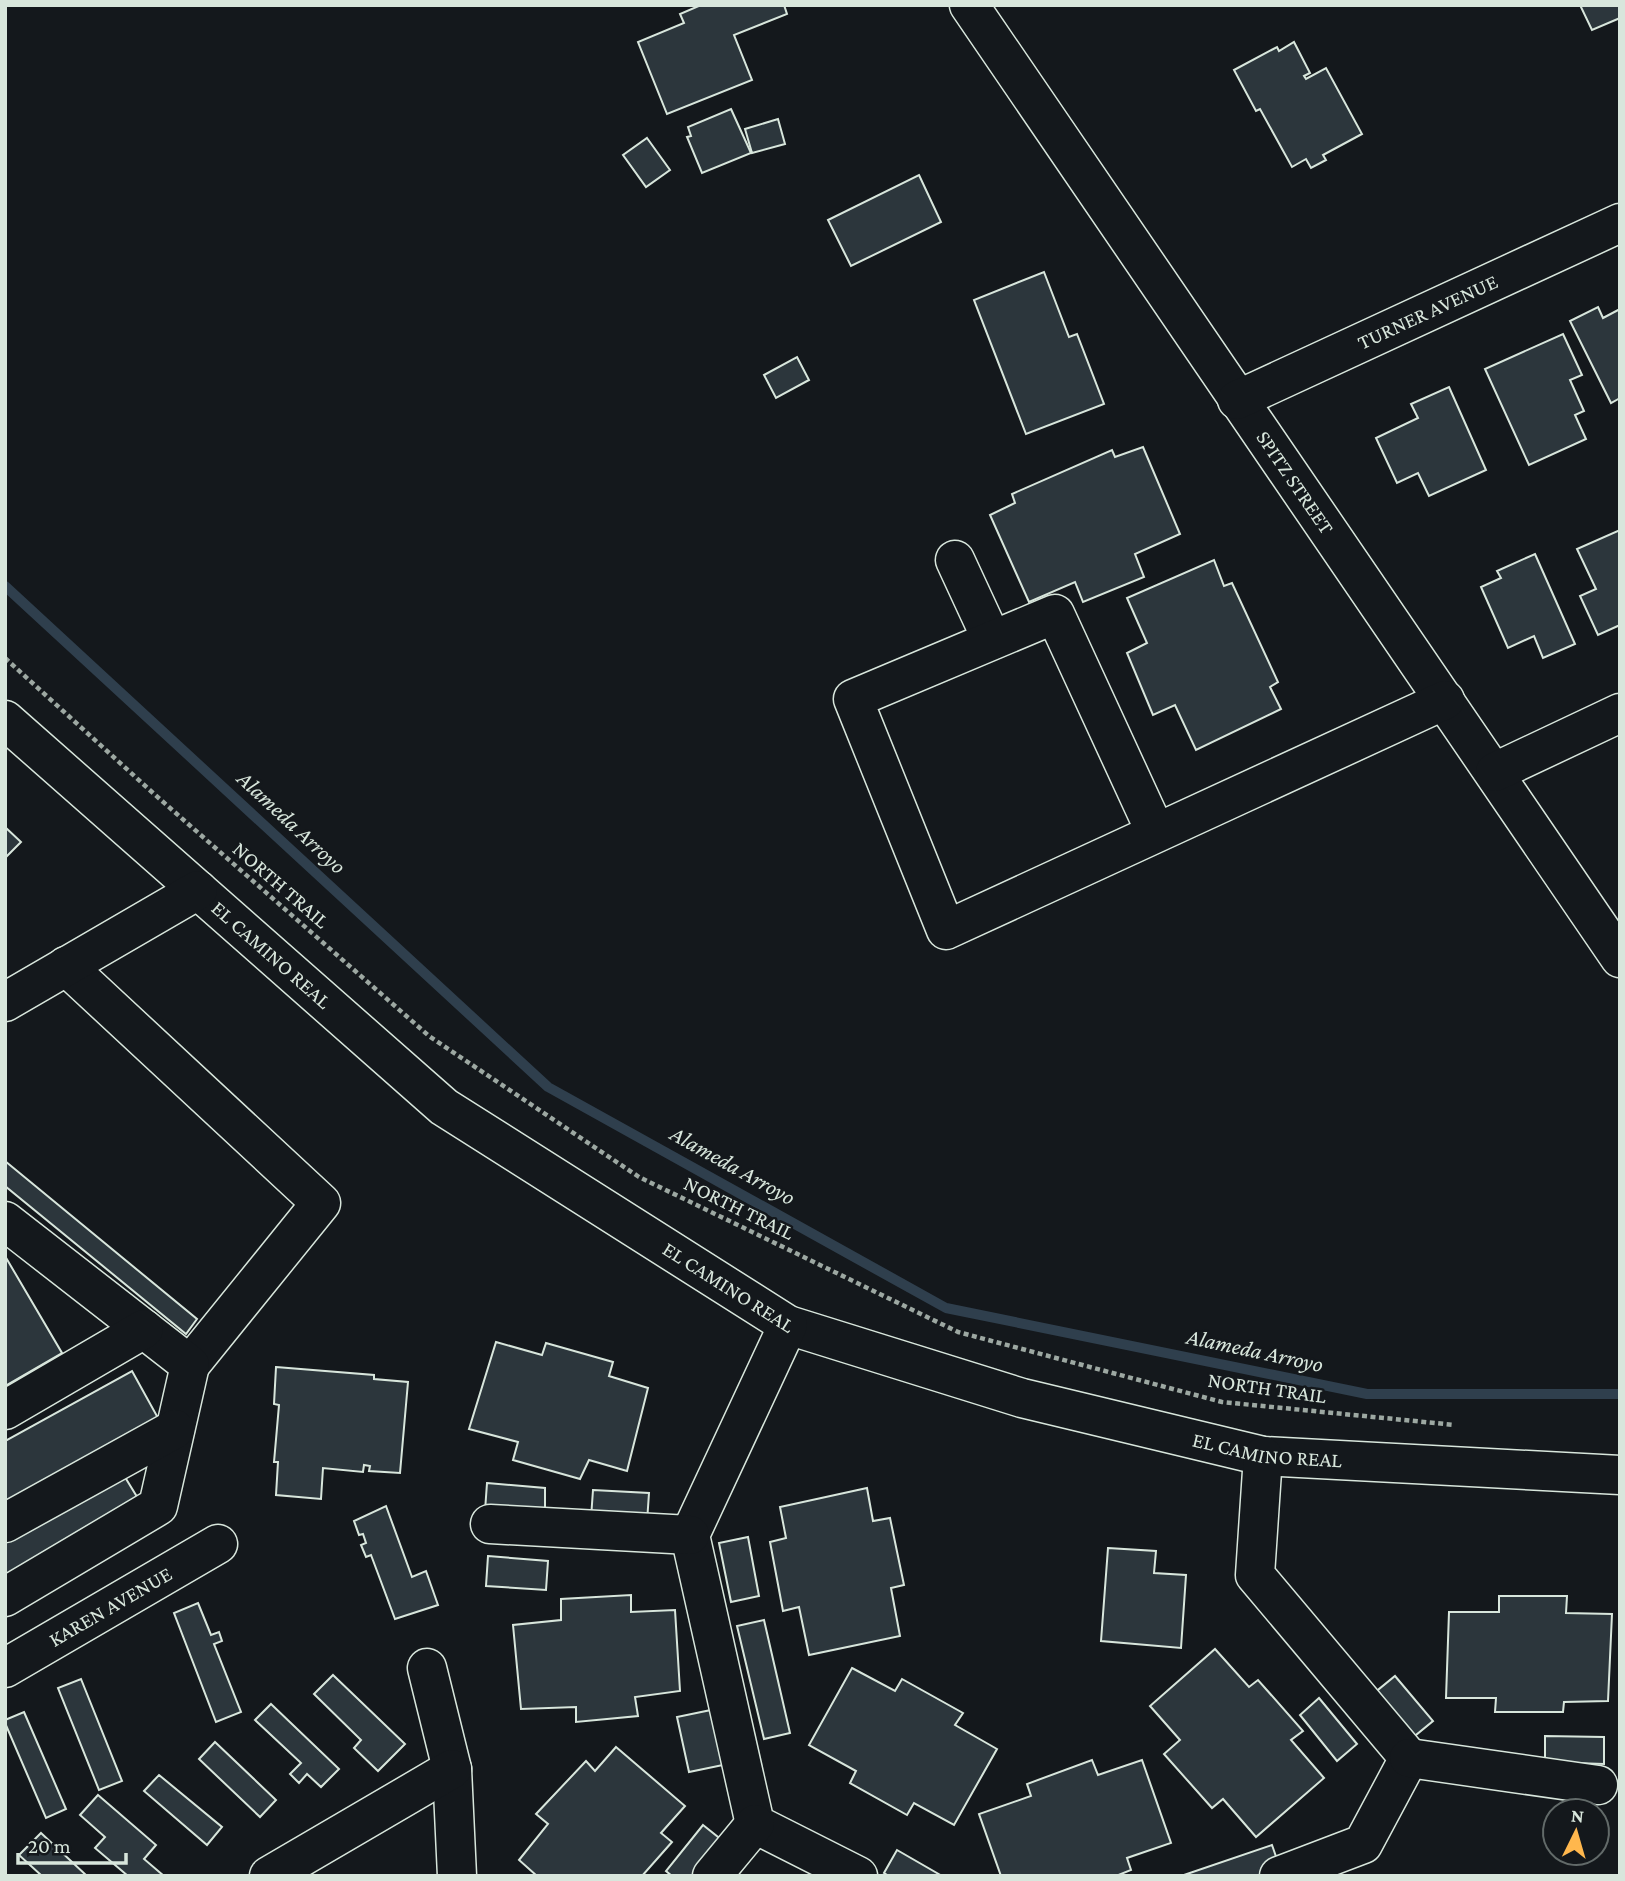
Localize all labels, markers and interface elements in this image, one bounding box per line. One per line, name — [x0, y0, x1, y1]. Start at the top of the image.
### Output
street label: TURNER AVENUE — [1354, 269, 1501, 355]
street label: SPITZ STREET — [1251, 426, 1339, 539]
water label: Alameda Arroyo — [232, 764, 352, 879]
street label: NORTH TRAIL — [228, 837, 334, 934]
street label: EL CAMINO REAL — [207, 896, 336, 1014]
water label: Alameda Arroyo — [665, 1119, 800, 1210]
street label: NORTH TRAIL — [680, 1171, 798, 1245]
street label: EL CAMINO REAL — [658, 1237, 799, 1338]
water label: Alameda Arroyo — [1183, 1323, 1326, 1377]
street label: NORTH TRAIL — [1206, 1368, 1328, 1408]
street label: EL CAMINO REAL — [1190, 1427, 1343, 1472]
street label: KAREN AVENUE — [45, 1561, 176, 1652]
north arrow — [1541, 1797, 1611, 1867]
text: N — [1570, 1805, 1585, 1827]
scale bar — [18, 1822, 126, 1866]
text: 20 m — [28, 1834, 71, 1858]

